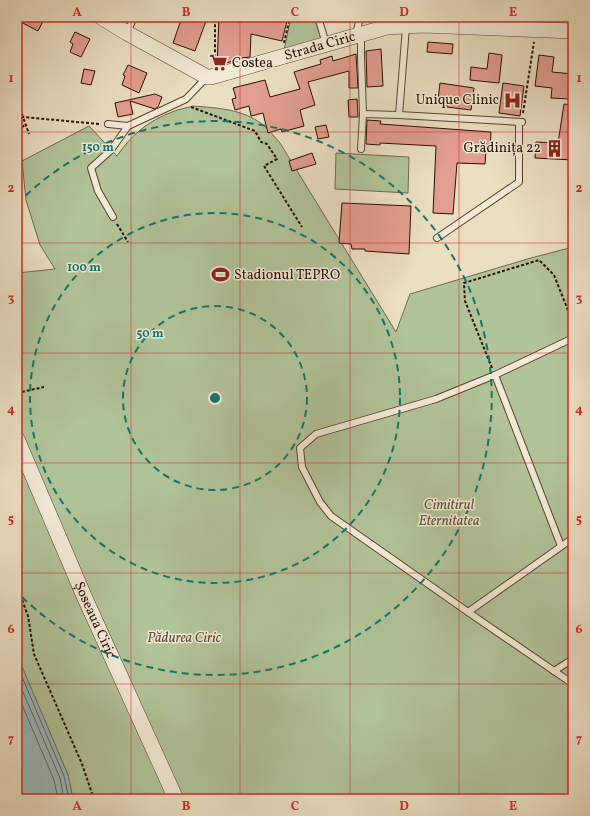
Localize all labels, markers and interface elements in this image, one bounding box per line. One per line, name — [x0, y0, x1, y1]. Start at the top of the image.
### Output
text: A — [72, 4, 82, 22]
text: B — [182, 4, 191, 22]
text: C — [291, 4, 299, 22]
text: D — [399, 4, 409, 22]
text: E — [509, 4, 517, 22]
street label: Strada Ciric — [282, 27, 358, 65]
supermarket icon: Costea — [209, 53, 229, 73]
place label: Costea — [232, 54, 273, 73]
text: 1 — [8, 70, 14, 88]
text: 1 — [576, 70, 582, 88]
hospital icon: Unique Clinic — [502, 90, 522, 110]
place label: Unique Clinic — [416, 91, 499, 110]
building icon: Grădinița 22 — [544, 138, 564, 158]
place label: Grădinița 22 — [464, 139, 541, 158]
text: 150 m — [82, 140, 114, 156]
text: 2 — [8, 180, 15, 198]
text: 2 — [576, 180, 583, 198]
text: 100 m — [67, 260, 101, 276]
sports icon: Stadionul TEPRO — [211, 265, 231, 285]
place label: Stadionul TEPRO — [234, 266, 340, 285]
text: 3 — [8, 290, 15, 308]
text: 3 — [576, 290, 583, 308]
text: 50 m — [136, 326, 164, 342]
centre of rings — [208, 391, 222, 405]
text: 4 — [7, 401, 15, 419]
text: 4 — [575, 401, 583, 419]
park label: Cimitirul Eternitatea — [418, 496, 480, 531]
text: 5 — [8, 511, 14, 529]
text: 5 — [576, 511, 582, 529]
street label: Șoseaua Ciric — [69, 579, 120, 661]
text: 6 — [7, 621, 15, 639]
text: 6 — [575, 621, 583, 639]
park label: Pădurea Ciric — [147, 629, 221, 648]
text: 7 — [8, 731, 14, 749]
text: 7 — [576, 731, 582, 749]
text: A — [72, 798, 82, 816]
text: B — [182, 798, 191, 816]
text: C — [291, 798, 299, 816]
text: D — [399, 798, 409, 816]
text: E — [509, 798, 517, 816]

